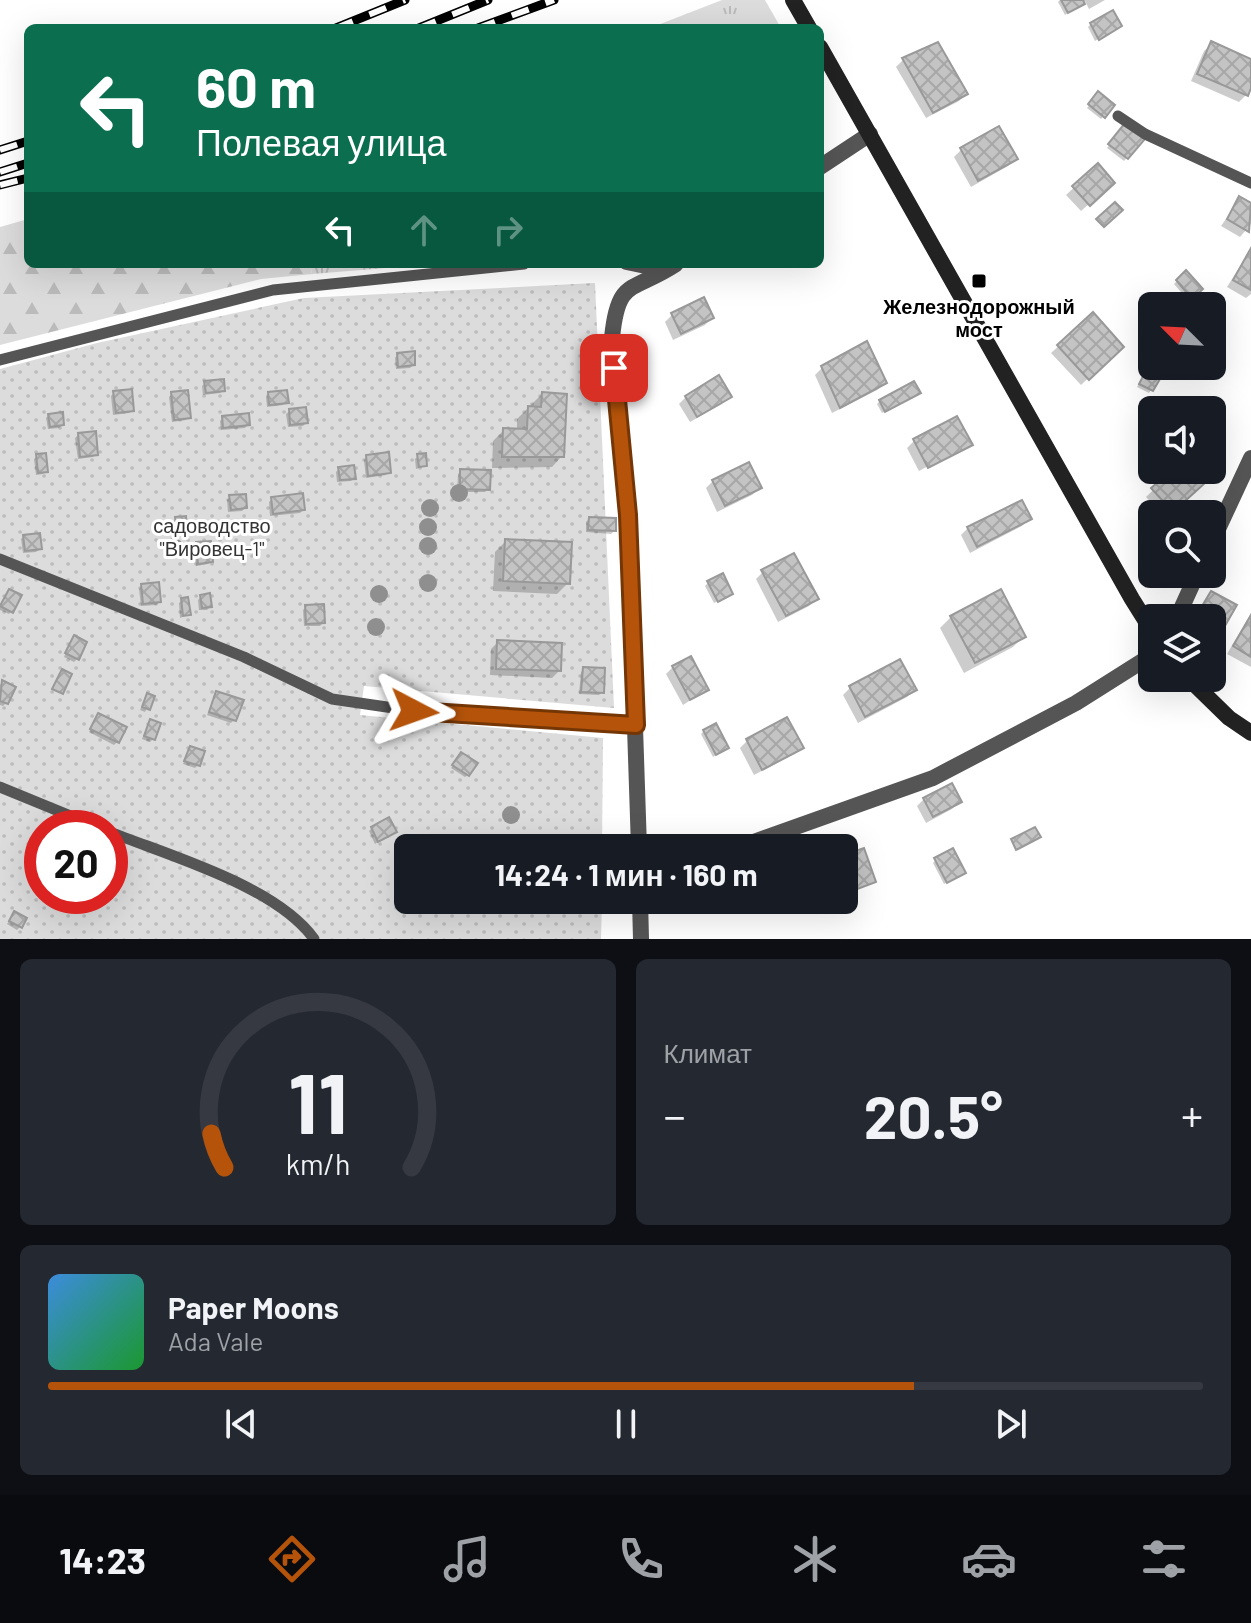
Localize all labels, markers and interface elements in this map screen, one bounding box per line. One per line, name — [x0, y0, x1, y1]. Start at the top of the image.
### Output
text: 60 m — [196, 52, 316, 119]
icon: left — [64, 56, 168, 160]
text: Полевая улица — [196, 120, 447, 163]
icon: left — [318, 208, 362, 252]
icon: ahead — [402, 208, 446, 252]
icon: right — [486, 208, 530, 252]
marker: Железнодорожный мост — [970, 272, 988, 290]
north arrow — [1138, 292, 1226, 380]
map controls — [1138, 292, 1226, 692]
place label: Железнодорожный мост — [882, 294, 1075, 341]
pin — [580, 334, 648, 402]
icon: arrive — [592, 346, 636, 390]
button: sound — [1138, 396, 1226, 484]
button: search — [1138, 500, 1226, 588]
park label: садоводство "Вировец-1" — [153, 513, 271, 560]
button: layers — [1138, 604, 1226, 692]
position arrow — [372, 669, 456, 753]
speed limit sign: 20 — [24, 810, 128, 914]
text: 14:24 · 1 мин · 160 m — [495, 856, 758, 892]
text: Климат — [664, 1037, 752, 1068]
text: 11 — [288, 1051, 347, 1151]
text: 20.5° — [864, 1079, 1003, 1151]
text: − — [664, 1088, 686, 1141]
text: + — [1181, 1088, 1203, 1141]
text: km/h — [285, 1146, 350, 1181]
text: Paper Moons — [168, 1289, 339, 1325]
text: Ada Vale — [168, 1325, 263, 1356]
icon: previous — [219, 1402, 263, 1446]
icon: pause — [604, 1402, 648, 1446]
icon: next — [989, 1402, 1033, 1446]
icon: directions — [264, 1531, 320, 1587]
icon: music — [439, 1531, 495, 1587]
icon: phone — [613, 1531, 669, 1587]
icon: climate — [787, 1531, 843, 1587]
icon: car — [961, 1531, 1017, 1587]
icon: filters — [1136, 1531, 1192, 1587]
text: 14:23 — [59, 1538, 146, 1581]

